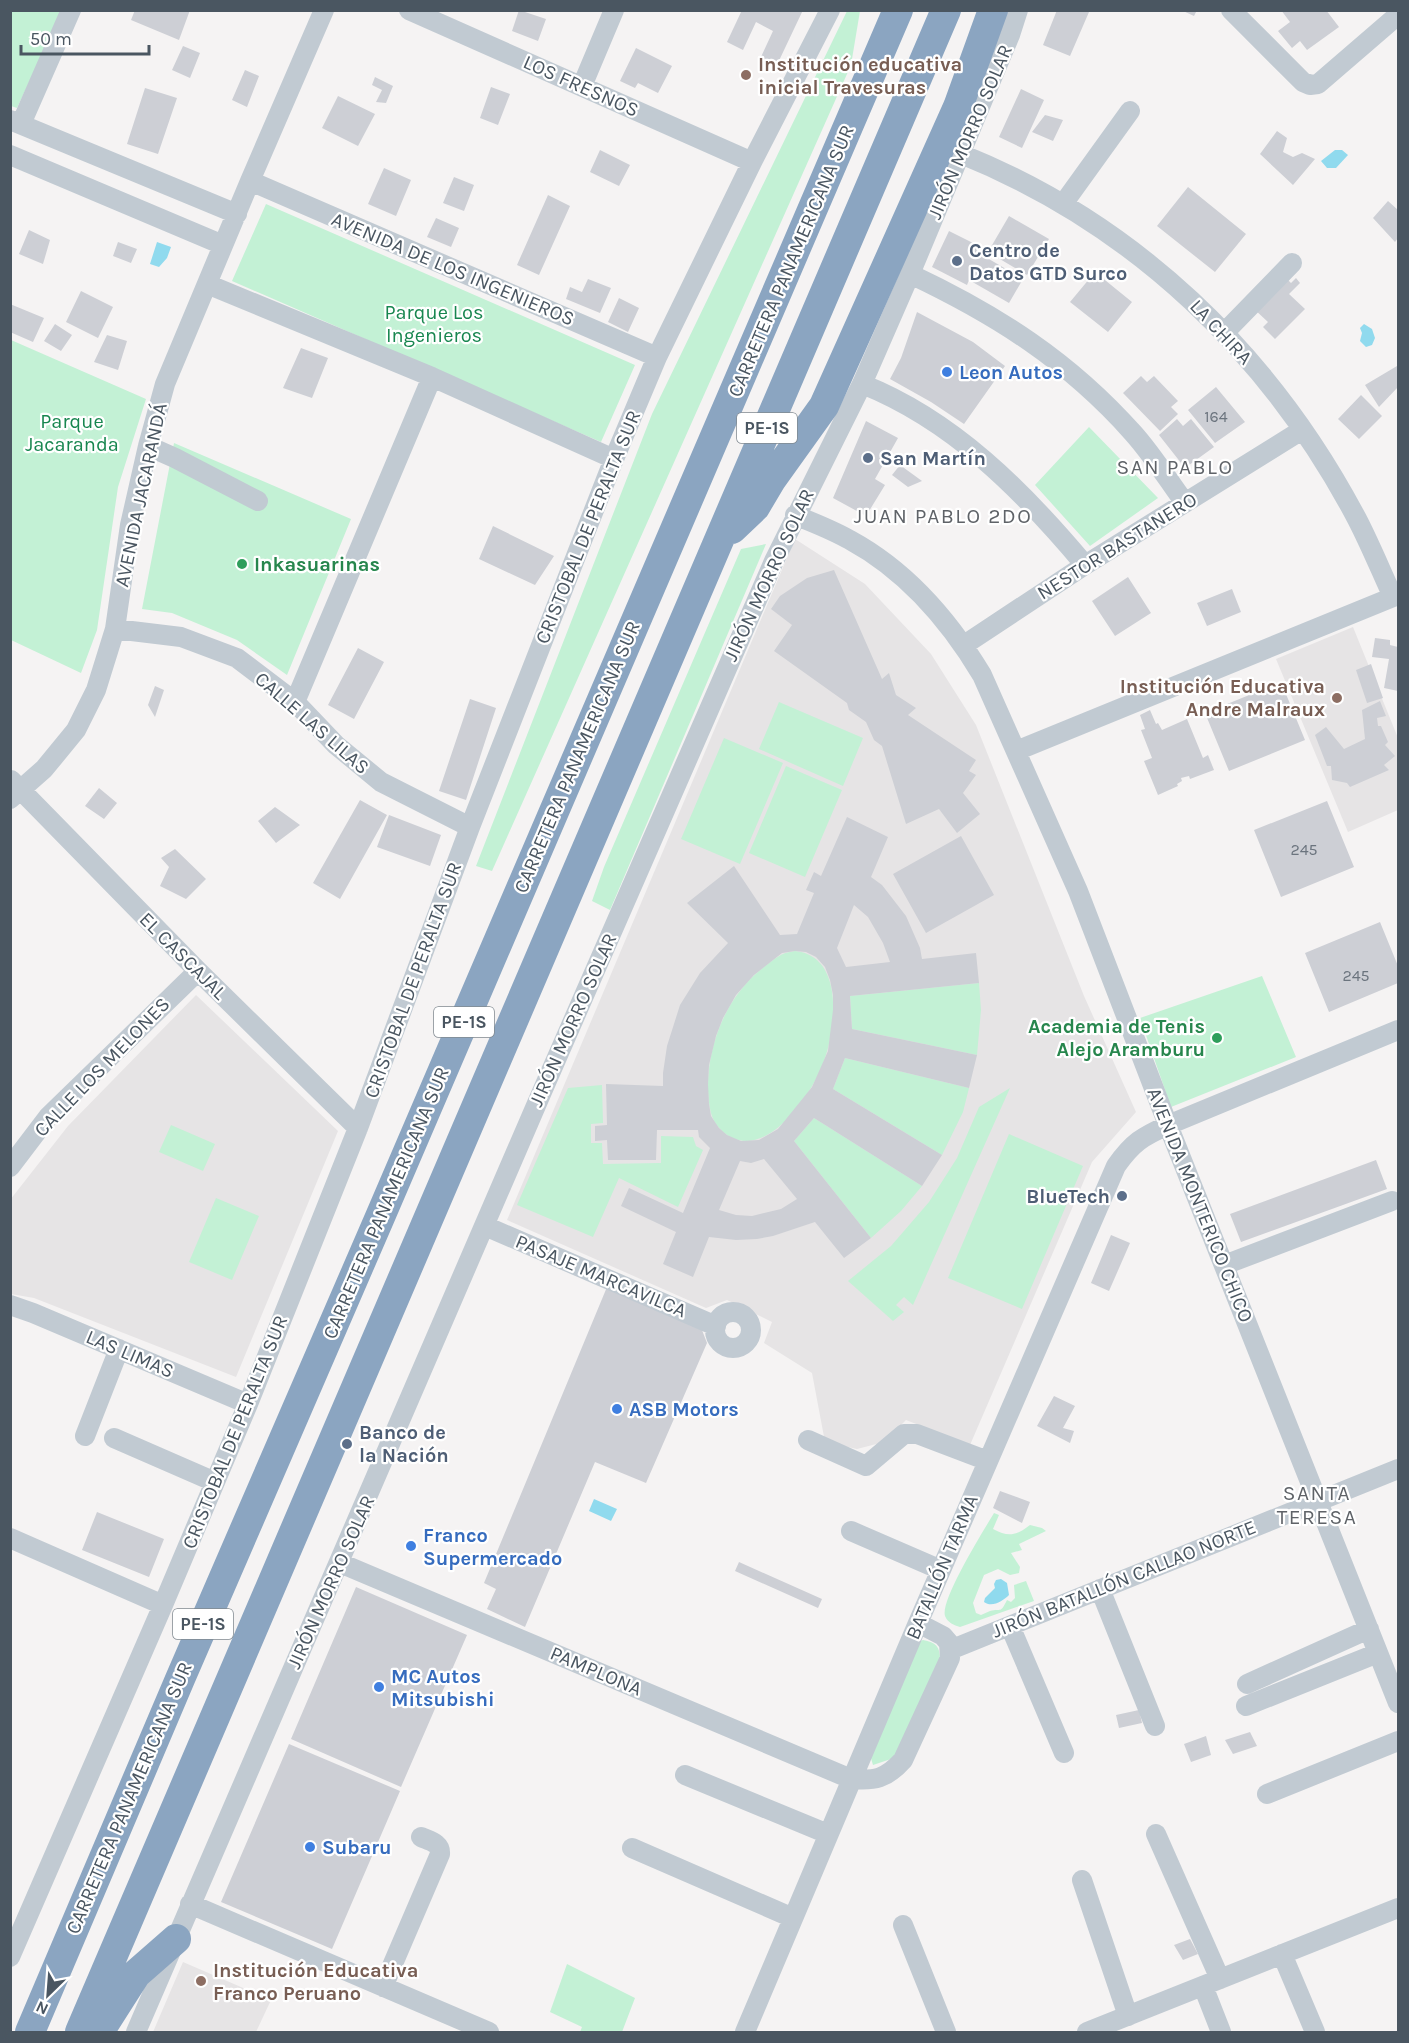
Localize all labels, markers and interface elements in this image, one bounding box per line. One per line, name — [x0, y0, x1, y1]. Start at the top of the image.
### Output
scale bar — [21, 18, 148, 56]
text: 50 m — [30, 28, 72, 50]
street label: JIRÓN MORRO SOLAR — [922, 41, 1017, 223]
street label: LOS FRESNOS — [520, 50, 642, 122]
place label: Institución educativa inicial Travesuras — [758, 53, 962, 99]
marker: Institución educativa inicial Travesuras — [739, 68, 753, 82]
street label: CARRETERA PANAMERICANA SUR — [723, 122, 859, 400]
street label: AVENIDA DE LOS INGENIEROS — [328, 207, 578, 331]
place label: Centro de Datos GTD Surco — [969, 239, 1127, 285]
marker: Centro de Datos GTD Surco — [950, 254, 964, 268]
street label: LA CHIRA — [1185, 295, 1257, 369]
park label: Parque Los Ingenieros — [385, 301, 483, 347]
place label: Leon Autos — [959, 361, 1063, 384]
marker: Leon Autos — [940, 365, 954, 379]
street label: AVENIDA JACARANDÁ — [109, 401, 172, 589]
street label: CRISTOBAL DE PERALTA SUR — [531, 407, 645, 647]
house number: 164 — [1204, 407, 1228, 426]
park label: Parque Jacaranda — [25, 410, 119, 456]
road number: PE-1S — [737, 413, 797, 443]
place label: San Martín — [880, 447, 986, 470]
marker: San Martín — [861, 451, 875, 465]
district label: SAN PABLO — [1117, 455, 1233, 479]
street label: JIRÓN MORRO SOLAR — [718, 485, 819, 665]
street label: NESTOR BASTANERO — [1033, 488, 1201, 604]
district label: JUAN PABLO 2DO — [854, 504, 1032, 528]
place label: Inkasuarinas — [254, 553, 380, 576]
marker: Inkasuarinas — [235, 557, 249, 571]
street label: CARRETERA PANAMERICANA SUR — [509, 618, 645, 896]
street label: CALLE LAS LILAS — [250, 667, 374, 779]
place label: Institución Educativa Andre Malraux — [1120, 675, 1325, 721]
marker: Institución Educativa Andre Malraux — [1330, 691, 1344, 705]
house number: 245 — [1290, 840, 1318, 859]
street label: CRISTOBAL DE PERALTA SUR — [360, 859, 466, 1101]
street label: EL CASCAJAL — [135, 908, 232, 1005]
street label: JIRÓN MORRO SOLAR — [523, 929, 622, 1110]
house number: 245 — [1342, 966, 1370, 985]
street label: CALLE LOS MELONES — [29, 992, 175, 1142]
road number: PE-1S — [434, 1007, 494, 1037]
place label: Academia de Tenis Alejo Aramburu — [1028, 1015, 1205, 1061]
marker: Academia de Tenis Alejo Aramburu — [1210, 1031, 1224, 1045]
street label: CARRETERA PANAMERICANA SUR — [318, 1064, 454, 1342]
street label: AVENIDA MONTERICO CHICO — [1142, 1084, 1258, 1326]
place label: BlueTech — [1026, 1185, 1110, 1208]
marker: BlueTech — [1115, 1189, 1129, 1203]
street label: PASAJE MARCAVILCA — [512, 1230, 690, 1322]
street label: CRISTOBAL DE PERALTA SUR — [178, 1312, 292, 1552]
street label: LAS LIMAS — [83, 1325, 177, 1383]
place label: ASB Motors — [629, 1398, 739, 1421]
marker: ASB Motors — [610, 1402, 624, 1416]
place label: Banco de la Nación — [359, 1421, 449, 1467]
marker: Banco de la Nación — [340, 1437, 354, 1451]
district label: SANTA TERESA — [1277, 1481, 1357, 1529]
street label: JIRÓN MORRO SOLAR — [281, 1491, 380, 1672]
street label: BATALLÓN TARMA — [900, 1491, 983, 1643]
street label: JIRÓN BATALLÓN CALLAO NORTE — [988, 1514, 1259, 1643]
place label: Franco Supermercado — [423, 1524, 562, 1570]
marker: Franco Supermercado — [404, 1539, 418, 1553]
road number: PE-1S — [173, 1609, 233, 1639]
street label: PAMPLONA — [547, 1641, 645, 1701]
street label: CARRETERA PANAMERICANA SUR — [61, 1659, 197, 1937]
place label: MC Autos Mitsubishi — [391, 1665, 494, 1711]
marker: MC Autos Mitsubishi — [372, 1680, 386, 1694]
place label: Subaru — [322, 1836, 392, 1859]
marker: Subaru — [303, 1840, 317, 1854]
place label: Institución Educativa Franco Peruano — [213, 1959, 418, 2005]
north arrow — [18, 1965, 78, 2025]
marker: Institución Educativa Franco Peruano — [194, 1974, 208, 1988]
text: N — [33, 1997, 51, 2019]

